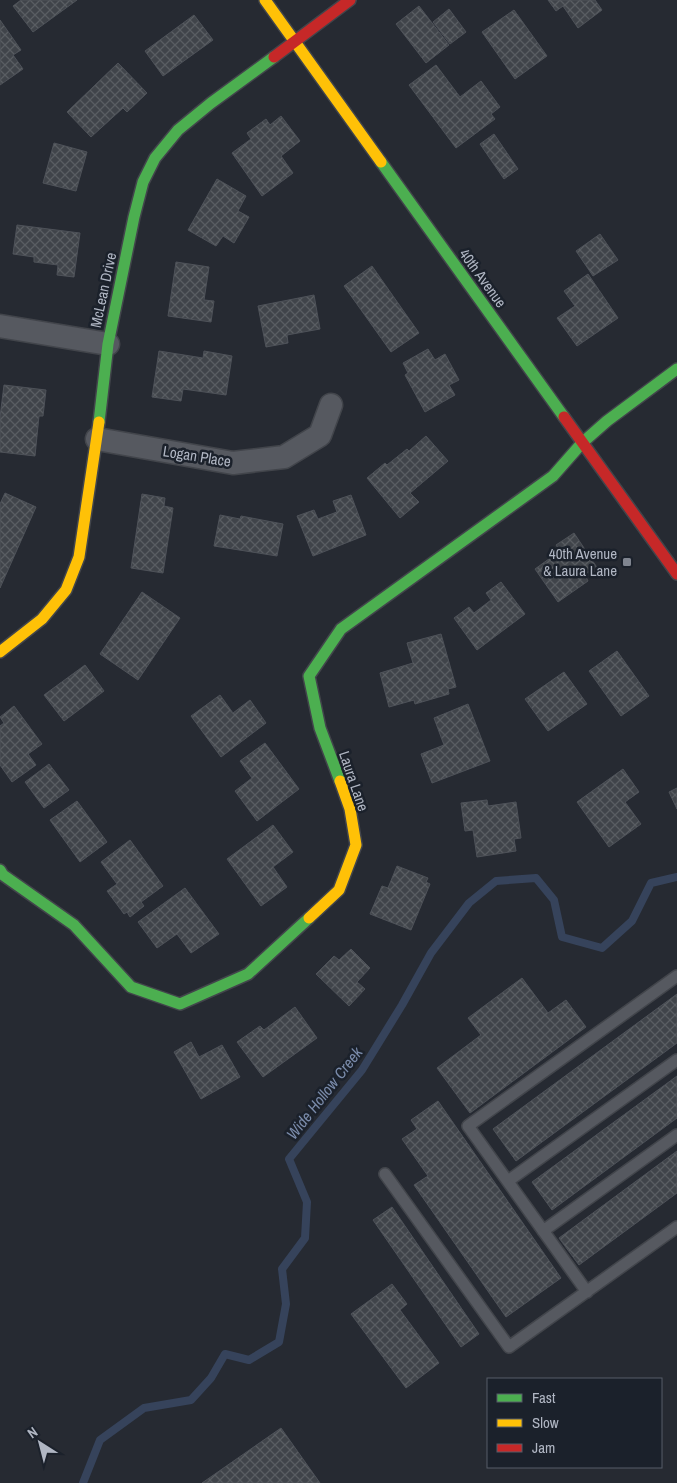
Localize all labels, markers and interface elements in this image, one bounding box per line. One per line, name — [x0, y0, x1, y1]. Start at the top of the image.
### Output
street label: 40th Avenue — [454, 244, 512, 312]
street label: McLean Drive — [85, 250, 121, 330]
street label: Logan Place — [162, 440, 233, 472]
place label: 40th Avenue & Laura Lane — [543, 543, 617, 581]
marker: 40th Avenue & Laura Lane — [621, 556, 633, 568]
street label: Laura Lane — [334, 748, 374, 814]
water label: Wide Hollow Creek — [281, 1042, 367, 1144]
legend — [487, 1378, 662, 1468]
text: Fast — [532, 1387, 556, 1408]
text: Slow — [532, 1412, 559, 1433]
north arrow — [15, 1418, 65, 1468]
text: N — [24, 1423, 41, 1442]
text: Jam — [532, 1437, 555, 1458]

